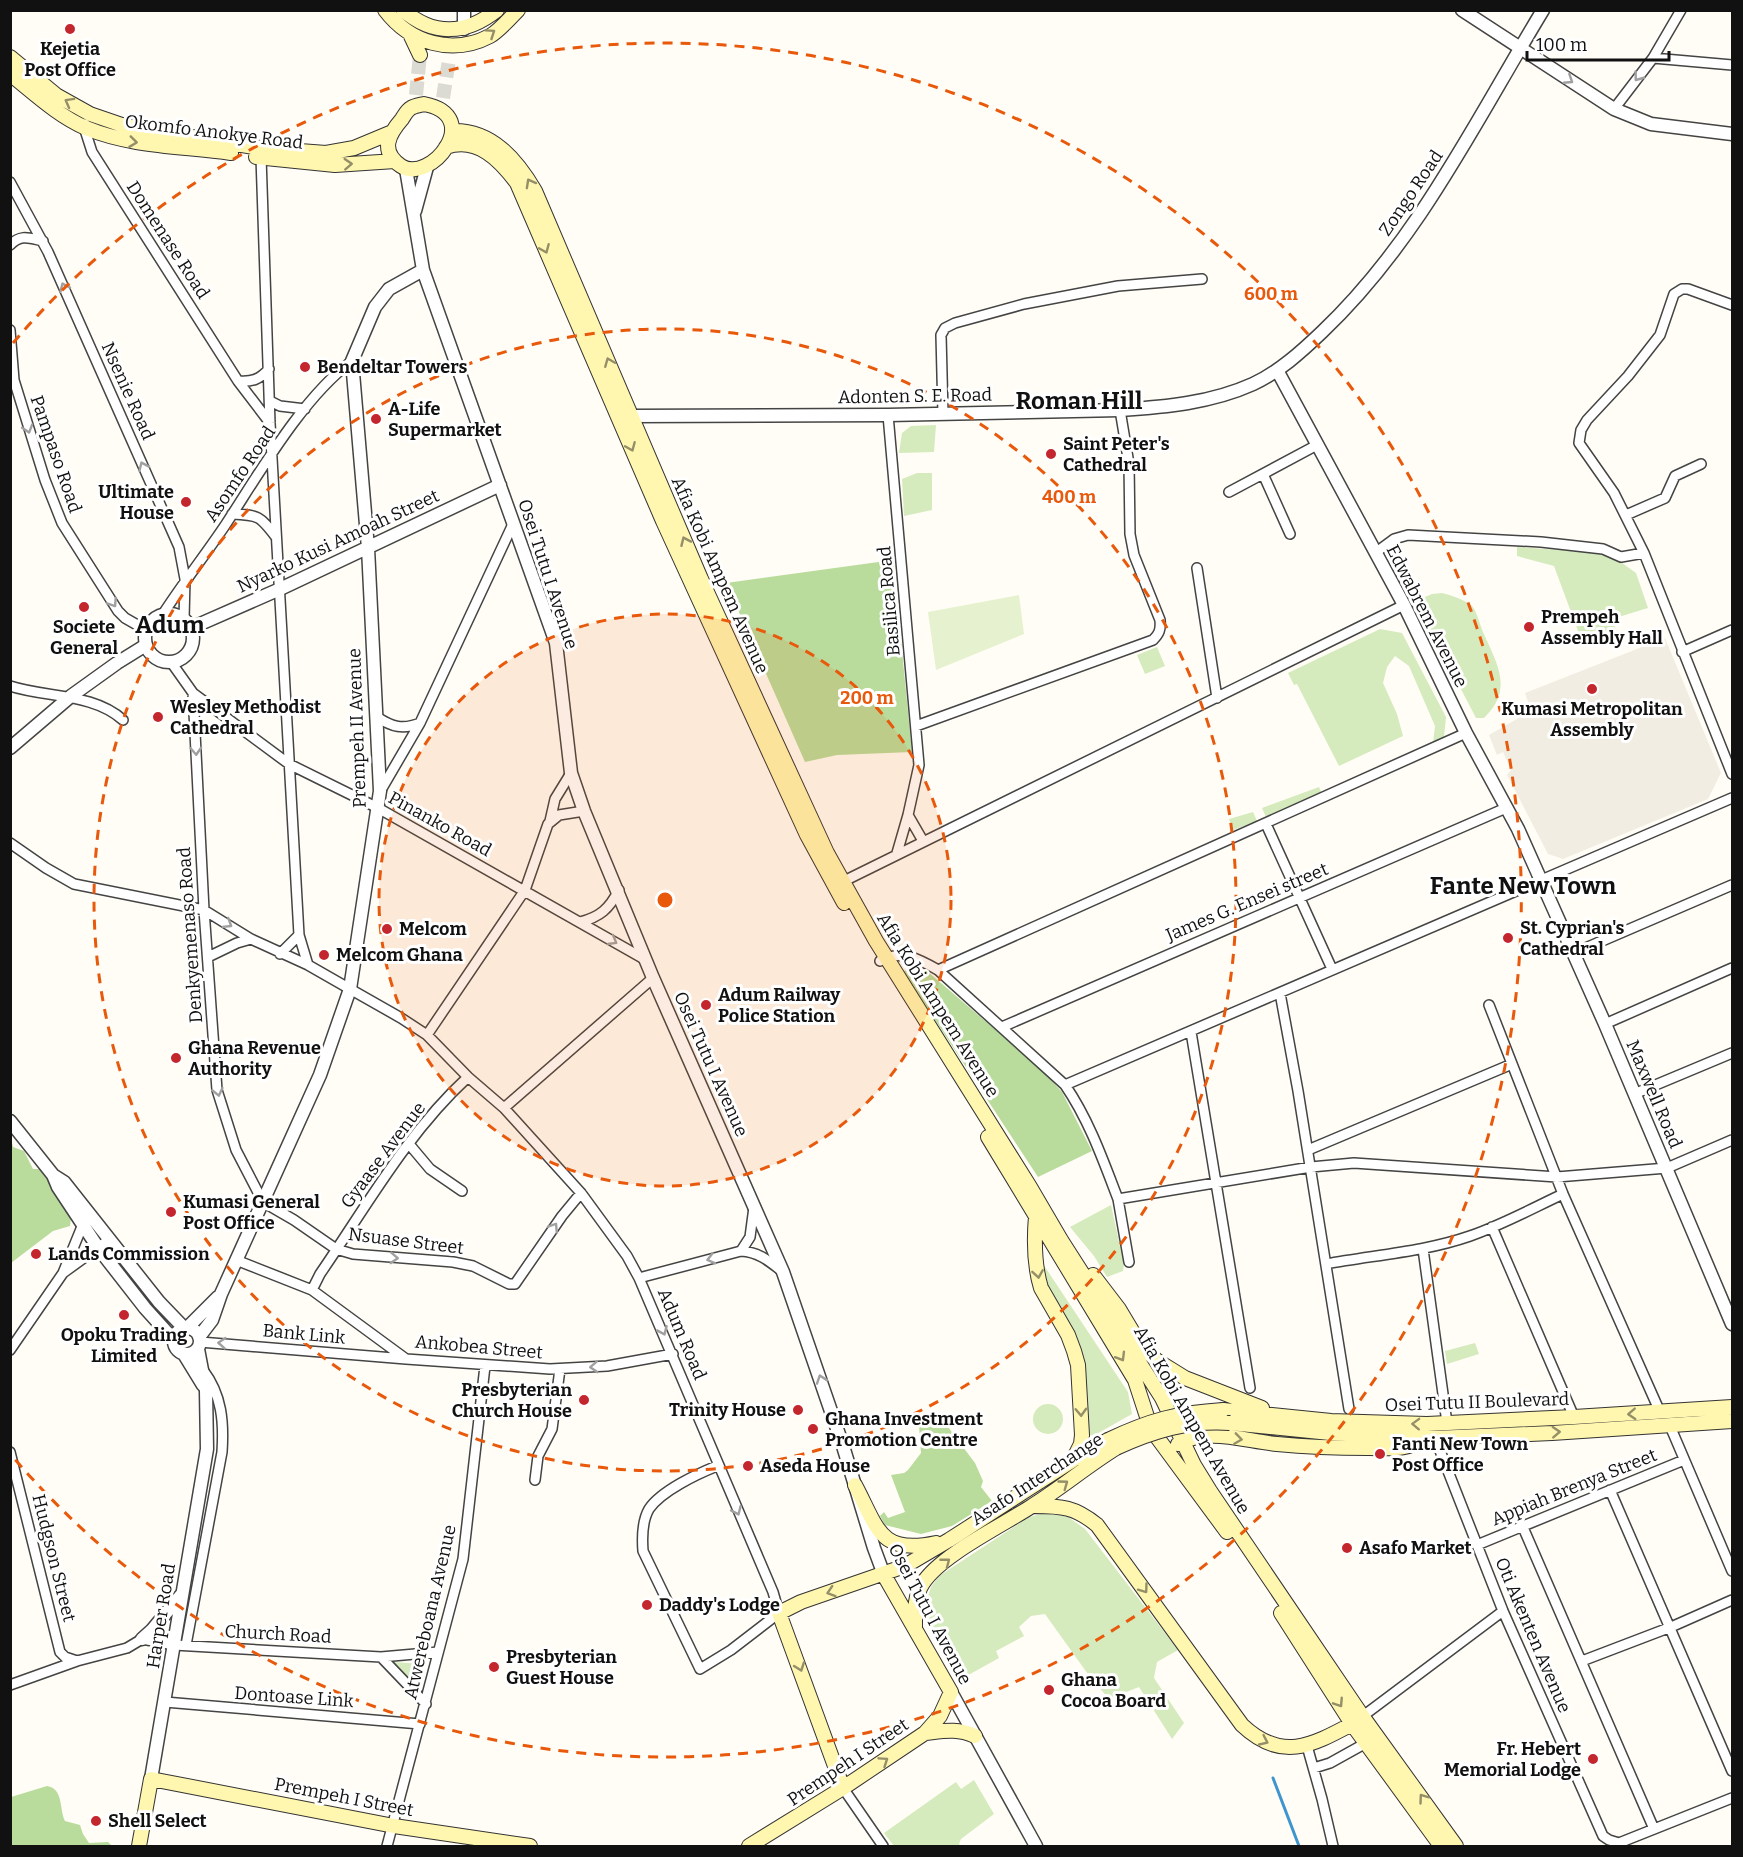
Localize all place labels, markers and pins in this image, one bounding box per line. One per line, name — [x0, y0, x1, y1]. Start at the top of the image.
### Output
marker: Kejetia Post Office — [63, 22, 77, 36]
place label: Kejetia Post Office — [24, 38, 116, 81]
place label: Bendeltar Towers — [317, 356, 467, 378]
marker: Bendeltar Towers — [298, 360, 312, 374]
place label: A-Life Supermarket — [388, 398, 502, 441]
marker: A-Life Supermarket — [369, 412, 383, 426]
place label: Saint Peter's Cathedral — [1063, 433, 1170, 476]
marker: Saint Peter's Cathedral — [1044, 447, 1058, 461]
place label: Ultimate House — [98, 481, 174, 524]
marker: Ultimate House — [179, 495, 193, 509]
marker: Societe General — [77, 600, 91, 614]
place label: Prempeh Assembly Hall — [1541, 606, 1663, 649]
place label: Societe General — [50, 616, 118, 659]
marker: Prempeh Assembly Hall — [1522, 620, 1536, 634]
marker: Kumasi Metropolitan Assembly — [1585, 682, 1599, 696]
place label: Wesley Methodist Cathedral — [170, 696, 321, 739]
place label: Kumasi Metropolitan Assembly — [1501, 698, 1683, 741]
marker: Wesley Methodist Cathedral — [151, 710, 165, 724]
centre of rings — [655, 890, 675, 910]
place label: St. Cyprian's Cathedral — [1520, 917, 1624, 960]
place label: Melcom — [399, 918, 467, 940]
marker: Melcom — [380, 922, 394, 936]
marker: St. Cyprian's Cathedral — [1501, 931, 1515, 945]
place label: Melcom Ghana — [336, 944, 463, 966]
marker: Melcom Ghana — [317, 948, 331, 962]
place label: Adum Railway Police Station — [718, 984, 841, 1027]
marker: Adum Railway Police Station — [699, 998, 713, 1012]
place label: Ghana Revenue Authority — [188, 1037, 321, 1080]
marker: Ghana Revenue Authority — [169, 1051, 183, 1065]
place label: Kumasi General Post Office — [183, 1191, 320, 1234]
marker: Kumasi General Post Office — [164, 1205, 178, 1219]
place label: Lands Commission — [48, 1243, 210, 1265]
marker: Lands Commission — [29, 1247, 43, 1261]
marker: Opoku Trading Limited — [117, 1308, 131, 1322]
place label: Opoku Trading Limited — [61, 1324, 188, 1367]
place label: Presbyterian Church House — [452, 1379, 572, 1422]
marker: Presbyterian Church House — [577, 1393, 591, 1407]
place label: Trinity House — [669, 1399, 786, 1421]
marker: Trinity House — [791, 1403, 805, 1417]
place label: Ghana Investment Promotion Centre — [825, 1408, 983, 1451]
marker: Ghana Investment Promotion Centre — [806, 1422, 820, 1436]
place label: Fanti New Town Post Office — [1392, 1433, 1528, 1476]
marker: Fanti New Town Post Office — [1373, 1447, 1387, 1461]
place label: Aseda House — [760, 1455, 870, 1477]
marker: Aseda House — [741, 1459, 755, 1473]
place label: Asafo Market — [1359, 1537, 1472, 1559]
marker: Asafo Market — [1340, 1541, 1354, 1555]
place label: Daddy's Lodge — [659, 1594, 780, 1616]
marker: Daddy's Lodge — [640, 1598, 654, 1612]
place label: Presbyterian Guest House — [506, 1646, 617, 1689]
marker: Presbyterian Guest House — [487, 1660, 501, 1674]
place label: Ghana Cocoa Board — [1061, 1669, 1166, 1712]
marker: Ghana Cocoa Board — [1042, 1683, 1056, 1697]
place label: Fr. Hebert Memorial Lodge — [1444, 1738, 1581, 1781]
marker: Fr. Hebert Memorial Lodge — [1586, 1752, 1600, 1766]
place label: Shell Select — [108, 1810, 207, 1832]
marker: Shell Select — [89, 1814, 103, 1828]

